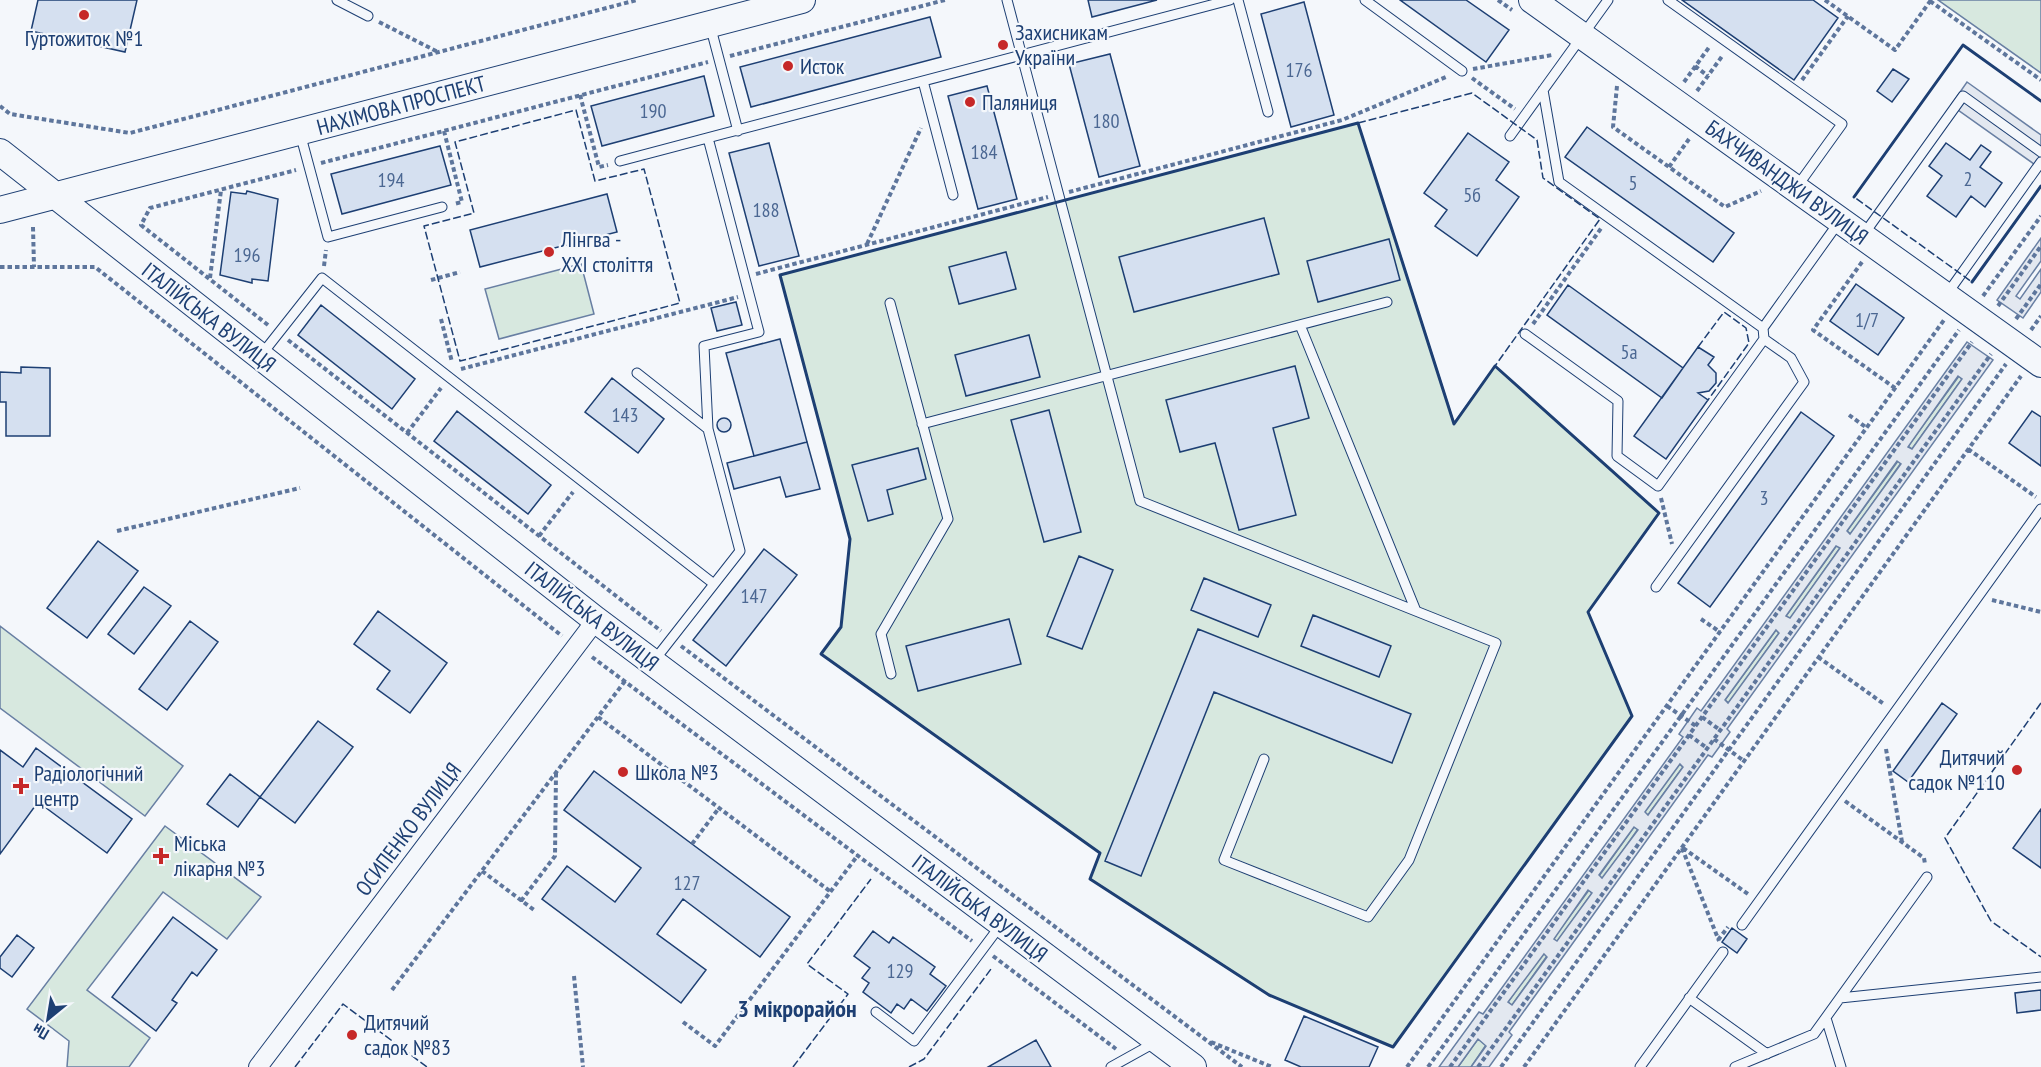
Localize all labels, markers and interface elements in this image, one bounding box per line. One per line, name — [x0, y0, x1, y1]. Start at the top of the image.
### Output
marker: Гуртожиток №1 — [77, 8, 91, 22]
place label: Захисникам України — [1015, 18, 1108, 71]
place label: Гуртожиток №1 — [25, 24, 143, 52]
marker: Захисникам України — [996, 38, 1010, 52]
place label: Исток — [800, 52, 845, 80]
house number: 176 — [1286, 57, 1313, 83]
marker: Исток — [781, 59, 795, 73]
street label: НАХІМОВА ПРОСПЕКТ — [314, 69, 489, 141]
place label: Паляниця — [982, 88, 1057, 116]
marker: Паляниця — [963, 95, 977, 109]
house number: 190 — [640, 98, 667, 124]
house number: 180 — [1093, 108, 1120, 134]
street label: БАХЧИВАНДЖИ ВУЛИЦЯ — [1700, 114, 1874, 250]
house number: 184 — [971, 139, 998, 165]
house number: 2 — [1964, 166, 1973, 192]
house number: 194 — [378, 167, 405, 193]
house number: 5 — [1629, 170, 1638, 196]
house number: 5б — [1463, 182, 1481, 208]
house number: 188 — [753, 197, 780, 223]
place label: Лінгва - XXI століття — [560, 225, 653, 278]
house number: 196 — [234, 242, 261, 268]
marker: Лінгва - XXI століття — [542, 245, 556, 259]
street label: ІТАЛІЙСЬКА ВУЛИЦЯ — [136, 256, 282, 378]
house number: 1/7 — [1855, 307, 1879, 333]
house number: 5а — [1621, 339, 1638, 365]
house number: 143 — [612, 402, 639, 428]
house number: 3 — [1760, 485, 1769, 511]
street label: ІТАЛІЙСЬКА ВУЛИЦЯ — [519, 555, 665, 677]
house number: 147 — [741, 583, 768, 609]
place label: Дитячий садок №110 — [1908, 743, 2005, 796]
street label: ОСИПЕНКО ВУЛИЦЯ — [349, 757, 467, 901]
place label: Школа №3 — [635, 758, 719, 786]
place label: Радіологічний центр — [34, 759, 143, 812]
marker: Дитячий садок №110 — [2010, 763, 2024, 777]
marker: Школа №3 — [616, 765, 630, 779]
marker: Радіологічний центр — [12, 777, 30, 795]
place label: Міська лікарня №3 — [173, 829, 265, 882]
marker: Міська лікарня №3 — [152, 847, 170, 865]
street label: ІТАЛІЙСЬКА ВУЛИЦЯ — [907, 848, 1053, 968]
house number: 127 — [674, 870, 701, 896]
house number: 129 — [887, 958, 914, 984]
north arrow — [18, 989, 78, 1049]
district label: 3 мікрорайон — [737, 993, 857, 1024]
place label: Дитячий садок №83 — [364, 1008, 451, 1061]
text: Пн — [29, 1019, 52, 1045]
marker: Дитячий садок №83 — [345, 1028, 359, 1042]

